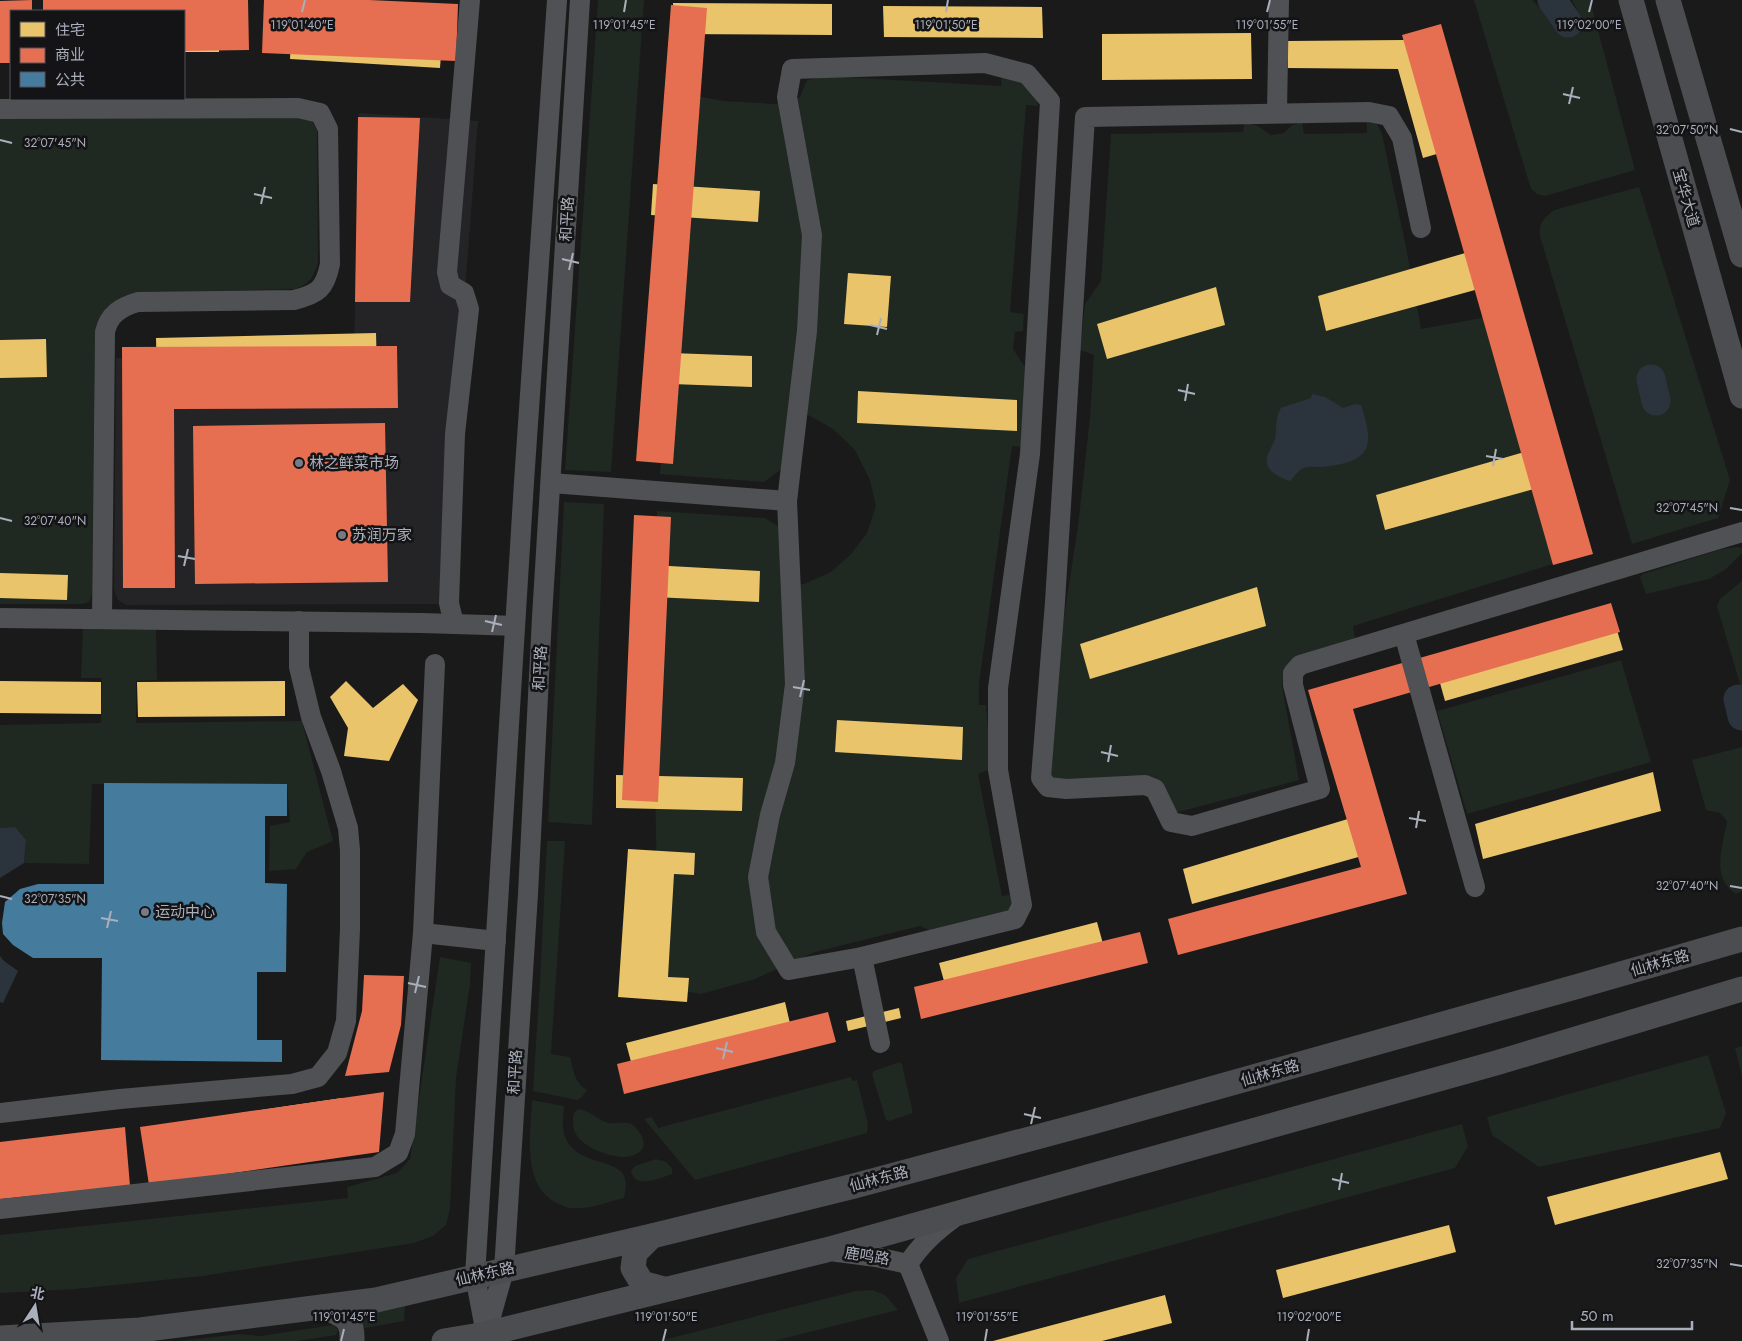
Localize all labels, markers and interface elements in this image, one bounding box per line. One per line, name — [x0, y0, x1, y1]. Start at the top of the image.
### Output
legend — [10, 10, 185, 100]
text: 119°01'40"E — [270, 16, 334, 34]
text: 119°01'45"E — [592, 16, 656, 34]
text: 119°01'50"E — [914, 16, 978, 34]
text: 119°01'55"E — [1236, 16, 1298, 34]
text: 119°02'00"E — [1556, 16, 1622, 34]
text: 住宅 — [55, 19, 85, 41]
text: 商业 — [55, 44, 85, 66]
text: 公共 — [55, 69, 85, 91]
text: 32°07'50"N — [1656, 121, 1718, 139]
text: 32°07'45"N — [24, 134, 86, 152]
street label: 宝华大道 — [1667, 166, 1705, 230]
street label: 和平路 — [555, 196, 579, 242]
place label: 林之鲜菜市场 — [309, 452, 399, 474]
marker: 林之鲜菜市场 — [293, 457, 305, 469]
text: 32°07'45"N — [1656, 499, 1718, 517]
text: 32°07'40"N — [24, 512, 86, 530]
place label: 苏润万家 — [352, 524, 412, 546]
marker: 苏润万家 — [336, 529, 348, 541]
street label: 和平路 — [528, 645, 552, 691]
text: 32°07'40"N — [1656, 877, 1718, 895]
text: 32°07'35"N — [24, 890, 86, 908]
place label: 运动中心 — [155, 901, 215, 923]
marker: 运动中心 — [139, 906, 151, 918]
street label: 仙林东路 — [1628, 944, 1692, 982]
street label: 和平路 — [503, 1049, 527, 1095]
street label: 仙林东路 — [1238, 1054, 1302, 1092]
street label: 仙林东路 — [847, 1161, 911, 1197]
street label: 鹿鸣路 — [843, 1242, 891, 1270]
text: 32°07'35"N — [1656, 1255, 1718, 1273]
street label: 仙林东路 — [453, 1257, 517, 1291]
north arrow — [10, 1281, 60, 1331]
text: 北 — [29, 1282, 47, 1305]
scale bar — [1572, 1298, 1692, 1330]
text: 50 m — [1580, 1305, 1614, 1327]
text: 119°01'45"E — [312, 1308, 376, 1326]
text: 119°01'50"E — [634, 1308, 698, 1326]
text: 119°01'55"E — [956, 1308, 1018, 1326]
text: 119°02'00"E — [1276, 1308, 1342, 1326]

